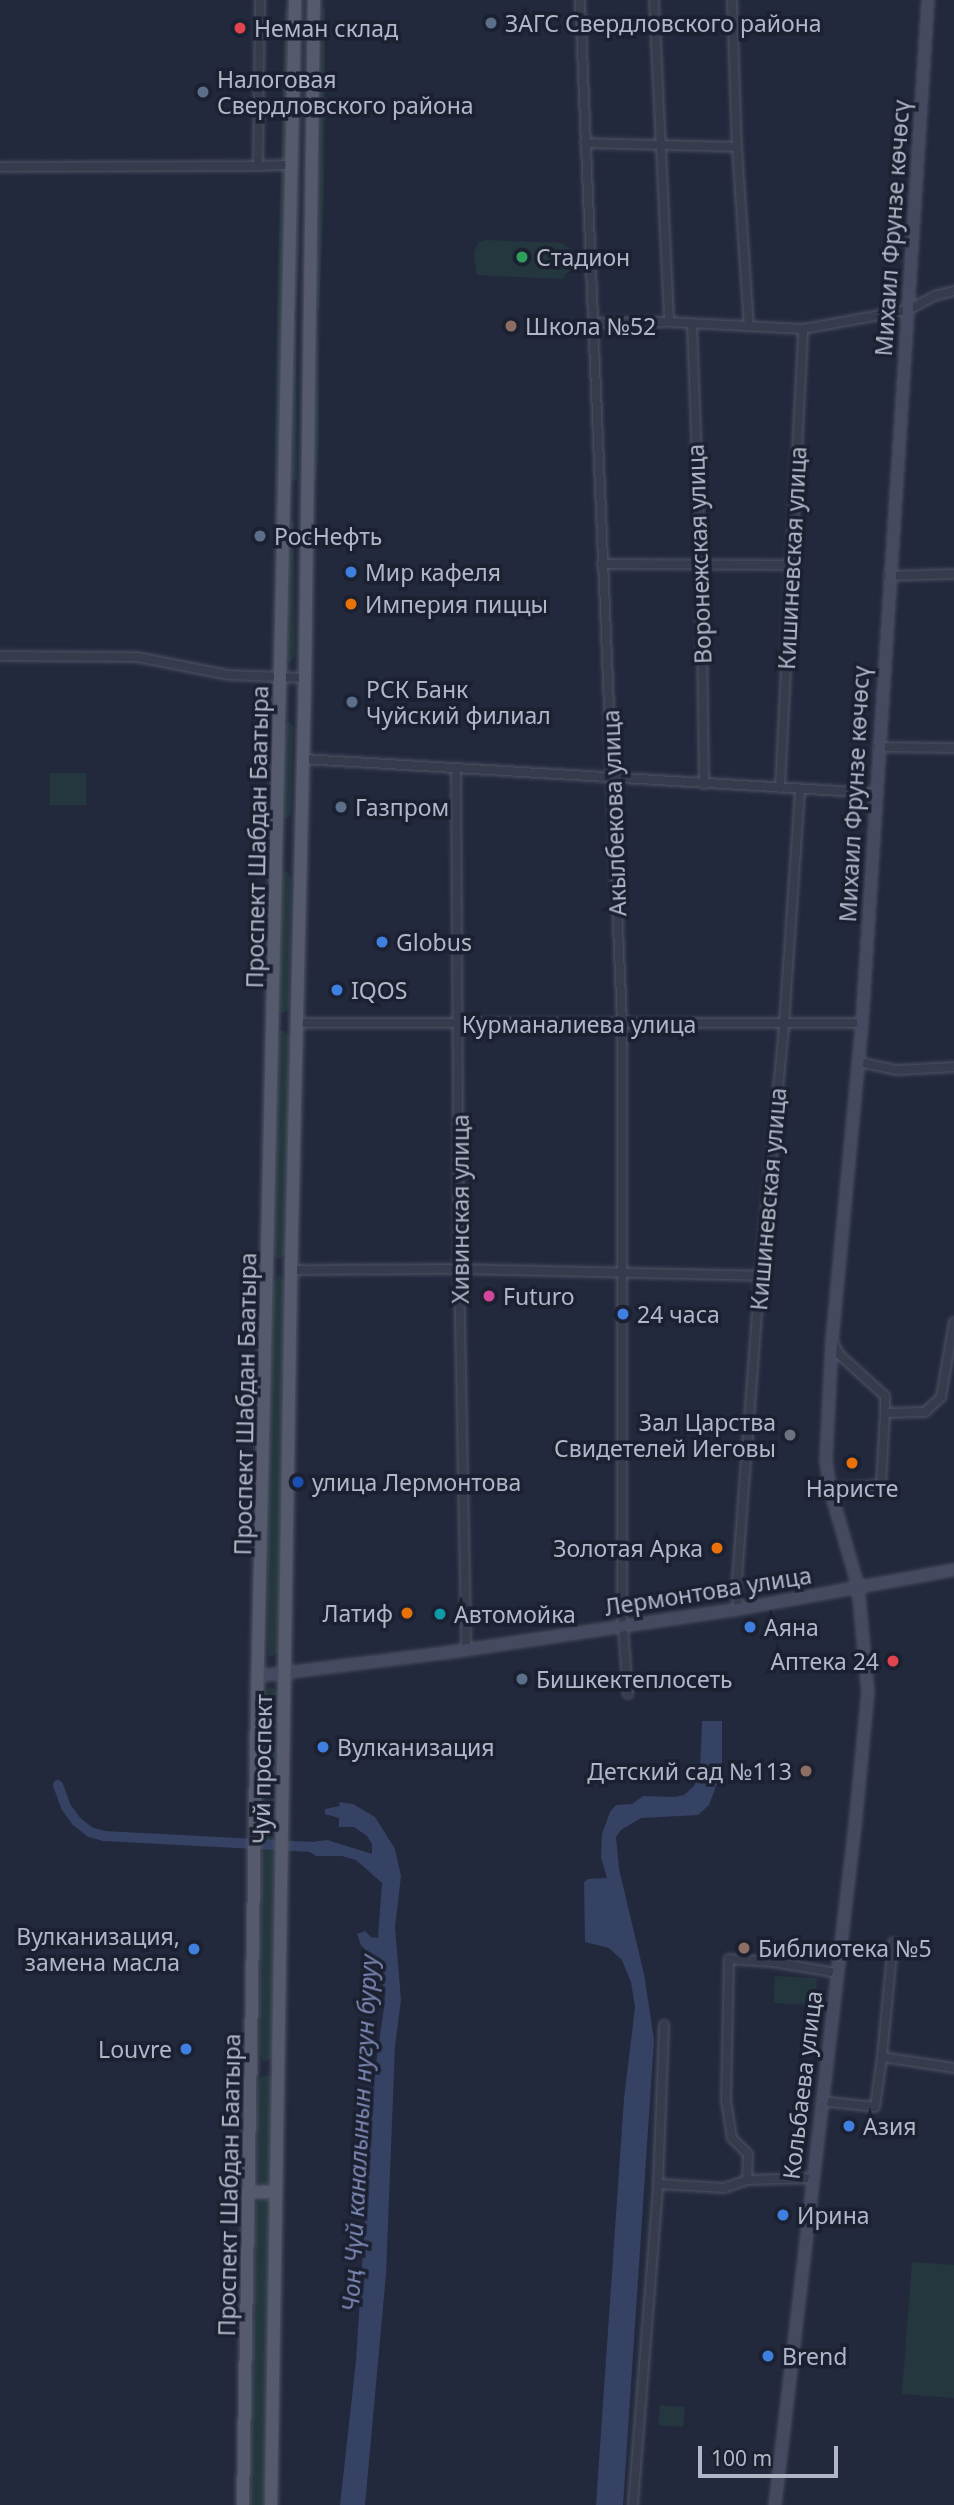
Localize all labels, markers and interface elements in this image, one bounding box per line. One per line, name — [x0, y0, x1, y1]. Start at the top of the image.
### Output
place label: ЗАГС Свердловского района — [505, 9, 822, 37]
place label: Неман склад — [254, 14, 398, 42]
marker: ЗАГС Свердловского района — [483, 15, 499, 31]
marker: Неман склад — [232, 20, 248, 36]
place label: Налоговая Свердловского района — [217, 65, 474, 119]
marker: Налоговая Свердловского района — [195, 84, 211, 100]
street label: Михаил Фрунзе көчөсү — [869, 99, 915, 357]
place label: Стадион — [536, 243, 630, 271]
marker: Стадион — [514, 249, 530, 265]
place label: Школа №52 — [525, 312, 656, 340]
marker: Школа №52 — [503, 318, 519, 334]
street label: Воронежская улица — [681, 444, 717, 664]
street label: Кишиневская улица — [772, 446, 812, 670]
place label: РосНефть — [274, 522, 382, 550]
marker: РосНефть — [252, 528, 268, 544]
place label: Мир кафеля — [365, 558, 501, 586]
marker: Мир кафеля — [343, 564, 359, 580]
place label: Империя пиццы — [365, 590, 548, 618]
marker: Империя пиццы — [343, 596, 359, 612]
street label: Михаил Фрунзе көчөсү — [834, 665, 874, 923]
place label: РСК Банк Чуйский филиал — [366, 675, 551, 729]
street label: Проспект Шабдан Баатыра — [241, 685, 273, 989]
marker: РСК Банк Чуйский филиал — [344, 694, 360, 710]
street label: Акылбекова улица — [597, 709, 631, 917]
place label: Газпром — [355, 793, 449, 821]
marker: Газпром — [333, 799, 349, 815]
place label: Globus — [396, 928, 472, 956]
marker: Globus — [374, 934, 390, 950]
place label: IQOS — [351, 976, 407, 1004]
marker: IQOS — [329, 982, 345, 998]
street label: Курманалиева улица — [462, 1010, 696, 1038]
street label: Кишиневская улица — [745, 1086, 791, 1312]
street label: Хивинская улица — [446, 1114, 474, 1304]
street label: Проспект Шабдан Баатыра — [229, 1252, 261, 1556]
place label: Futuro — [503, 1282, 575, 1310]
marker: Futuro — [481, 1288, 497, 1304]
place label: 24 часа — [637, 1300, 720, 1328]
marker: 24 часа — [615, 1306, 631, 1322]
place label: Зал Царства Свидетелей Иеговы — [554, 1408, 776, 1462]
marker: Зал Царства Свидетелей Иеговы — [782, 1427, 798, 1443]
marker: Наристе — [844, 1455, 860, 1471]
place label: улица Лермонтова — [312, 1468, 521, 1496]
marker: улица Лермонтова — [290, 1474, 306, 1490]
place label: Наристе — [806, 1474, 898, 1502]
place label: Золотая Арка — [553, 1534, 703, 1562]
marker: Золотая Арка — [709, 1540, 725, 1556]
street label: Лермонтова улица — [603, 1561, 813, 1621]
place label: Латиф — [322, 1599, 393, 1627]
place label: Автомойка — [454, 1600, 576, 1628]
marker: Латиф — [399, 1605, 415, 1621]
marker: Автомойка — [432, 1606, 448, 1622]
place label: Аяна — [764, 1613, 819, 1641]
marker: Аяна — [742, 1619, 758, 1635]
place label: Аптека 24 — [770, 1647, 879, 1675]
marker: Аптека 24 — [885, 1653, 901, 1669]
place label: Бишкектеплосеть — [536, 1665, 733, 1693]
marker: Бишкектеплосеть — [514, 1671, 530, 1687]
street label: Чуй проспект — [247, 1694, 277, 1844]
place label: Вулканизация — [337, 1733, 495, 1761]
marker: Вулканизация — [315, 1739, 331, 1755]
place label: Детский сад №113 — [587, 1757, 792, 1785]
marker: Детский сад №113 — [798, 1763, 814, 1779]
place label: Вулканизация, замена масла — [16, 1922, 180, 1976]
place label: Библиотека №5 — [758, 1934, 932, 1962]
marker: Библиотека №5 — [736, 1940, 752, 1956]
marker: Вулканизация, замена масла — [186, 1941, 202, 1957]
water label: Чоң Чүй каналынын нугун буруу — [335, 1954, 383, 2312]
street label: Кольбаева улица — [777, 1989, 827, 2181]
street label: Проспект Шабдан Баатыра — [213, 2033, 245, 2337]
place label: Louvre — [98, 2035, 172, 2063]
marker: Louvre — [178, 2041, 194, 2057]
place label: Азия — [863, 2112, 916, 2140]
marker: Азия — [841, 2118, 857, 2134]
place label: Ирина — [797, 2201, 870, 2229]
marker: Ирина — [775, 2207, 791, 2223]
place label: Brend — [782, 2342, 847, 2370]
marker: Brend — [760, 2348, 776, 2364]
scale bar — [702, 2432, 842, 2476]
text: 100 m — [711, 2444, 772, 2472]

